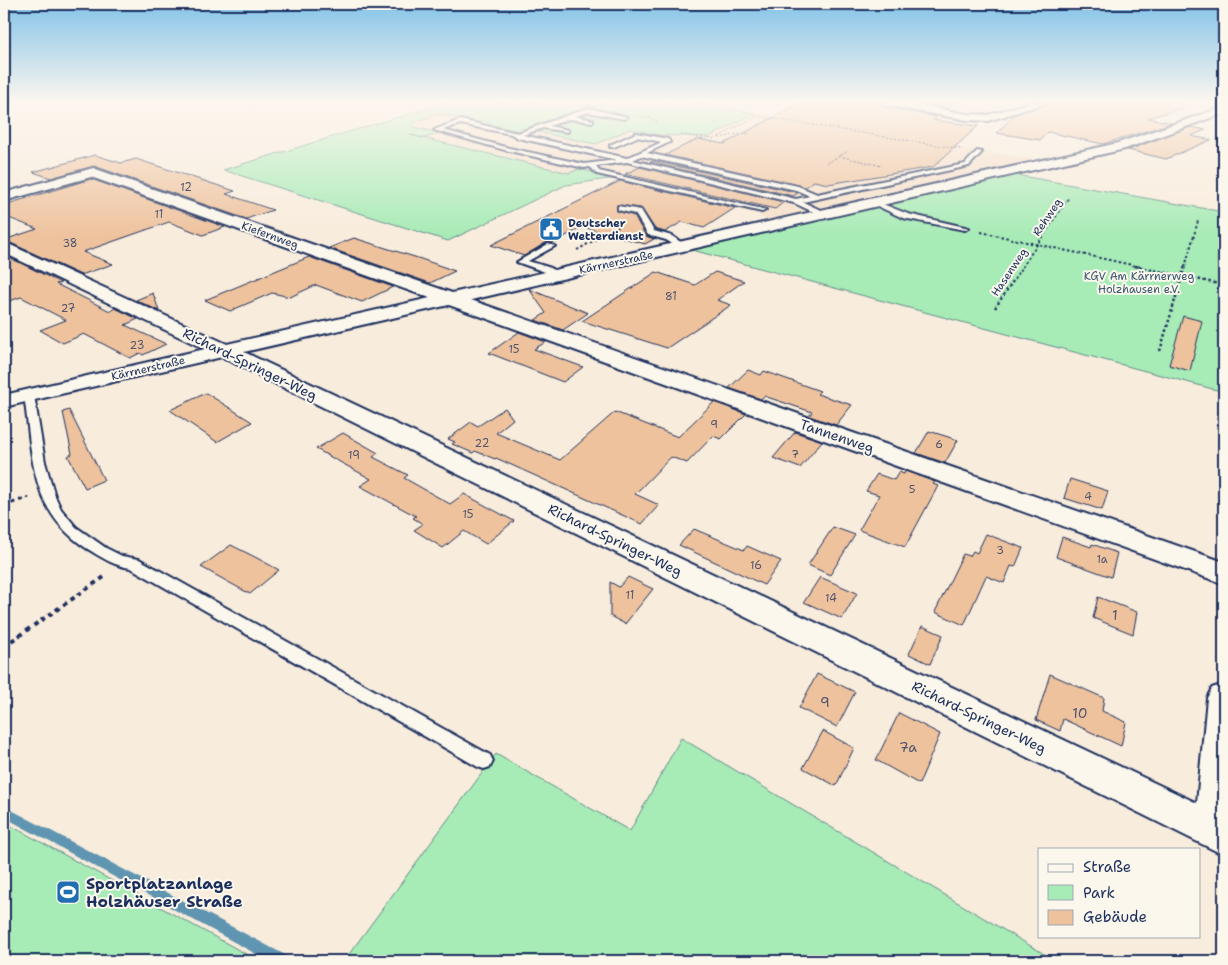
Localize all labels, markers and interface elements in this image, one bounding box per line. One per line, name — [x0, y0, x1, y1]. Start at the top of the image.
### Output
house number: 12 — [180, 180, 192, 195]
street label: Rehweg — [1029, 195, 1066, 239]
house number: 11 — [155, 207, 163, 222]
public building icon: Deutscher Wetterdienst — [538, 216, 564, 242]
place label: Deutscher Wetterdienst — [568, 216, 644, 244]
street label: Kiefernweg — [239, 218, 300, 253]
house number: 38 — [62, 236, 78, 251]
street label: Hasenweg — [988, 245, 1031, 299]
street label: Kärrnerstraße — [578, 247, 655, 278]
park label: KGV Am Kärrnerweg Holzhausen e.V. — [1084, 269, 1194, 297]
house number: 81 — [665, 289, 677, 304]
house number: 27 — [61, 301, 76, 316]
street label: Richard-Springer-Weg — [180, 324, 320, 404]
house number: 23 — [130, 338, 144, 353]
house number: 15 — [508, 342, 520, 357]
street label: Kärrnerstraße — [110, 353, 187, 384]
street label: Tannenweg — [798, 415, 876, 457]
house number: 9 — [710, 417, 718, 432]
house number: 22 — [475, 436, 489, 451]
house number: 6 — [935, 437, 943, 452]
house number: 7 — [791, 447, 799, 462]
house number: 19 — [348, 448, 360, 463]
house number: 5 — [909, 482, 916, 497]
house number: 4 — [1084, 489, 1092, 504]
street label: Richard-Springer-Weg — [545, 500, 685, 580]
house number: 15 — [462, 507, 474, 522]
house number: 3 — [996, 543, 1004, 558]
house number: 1a — [1096, 552, 1108, 567]
house number: 16 — [750, 558, 762, 573]
house number: 11 — [626, 588, 634, 603]
house number: 14 — [825, 591, 837, 606]
house number: 1 — [1112, 606, 1118, 624]
street label: Richard-Springer-Weg — [909, 677, 1049, 757]
house number: 9 — [820, 693, 830, 711]
house number: 10 — [1072, 704, 1088, 722]
house number: 7a — [899, 738, 917, 756]
legend — [1038, 848, 1200, 938]
text: Straße — [1083, 857, 1131, 877]
place label: Sportplatzanlage Holzhäuser Straße — [86, 873, 243, 912]
sports icon: Sportplatzanlage Holzhäuser Straße — [55, 879, 81, 905]
text: Park — [1083, 883, 1115, 903]
text: Gebäude — [1083, 907, 1147, 927]

